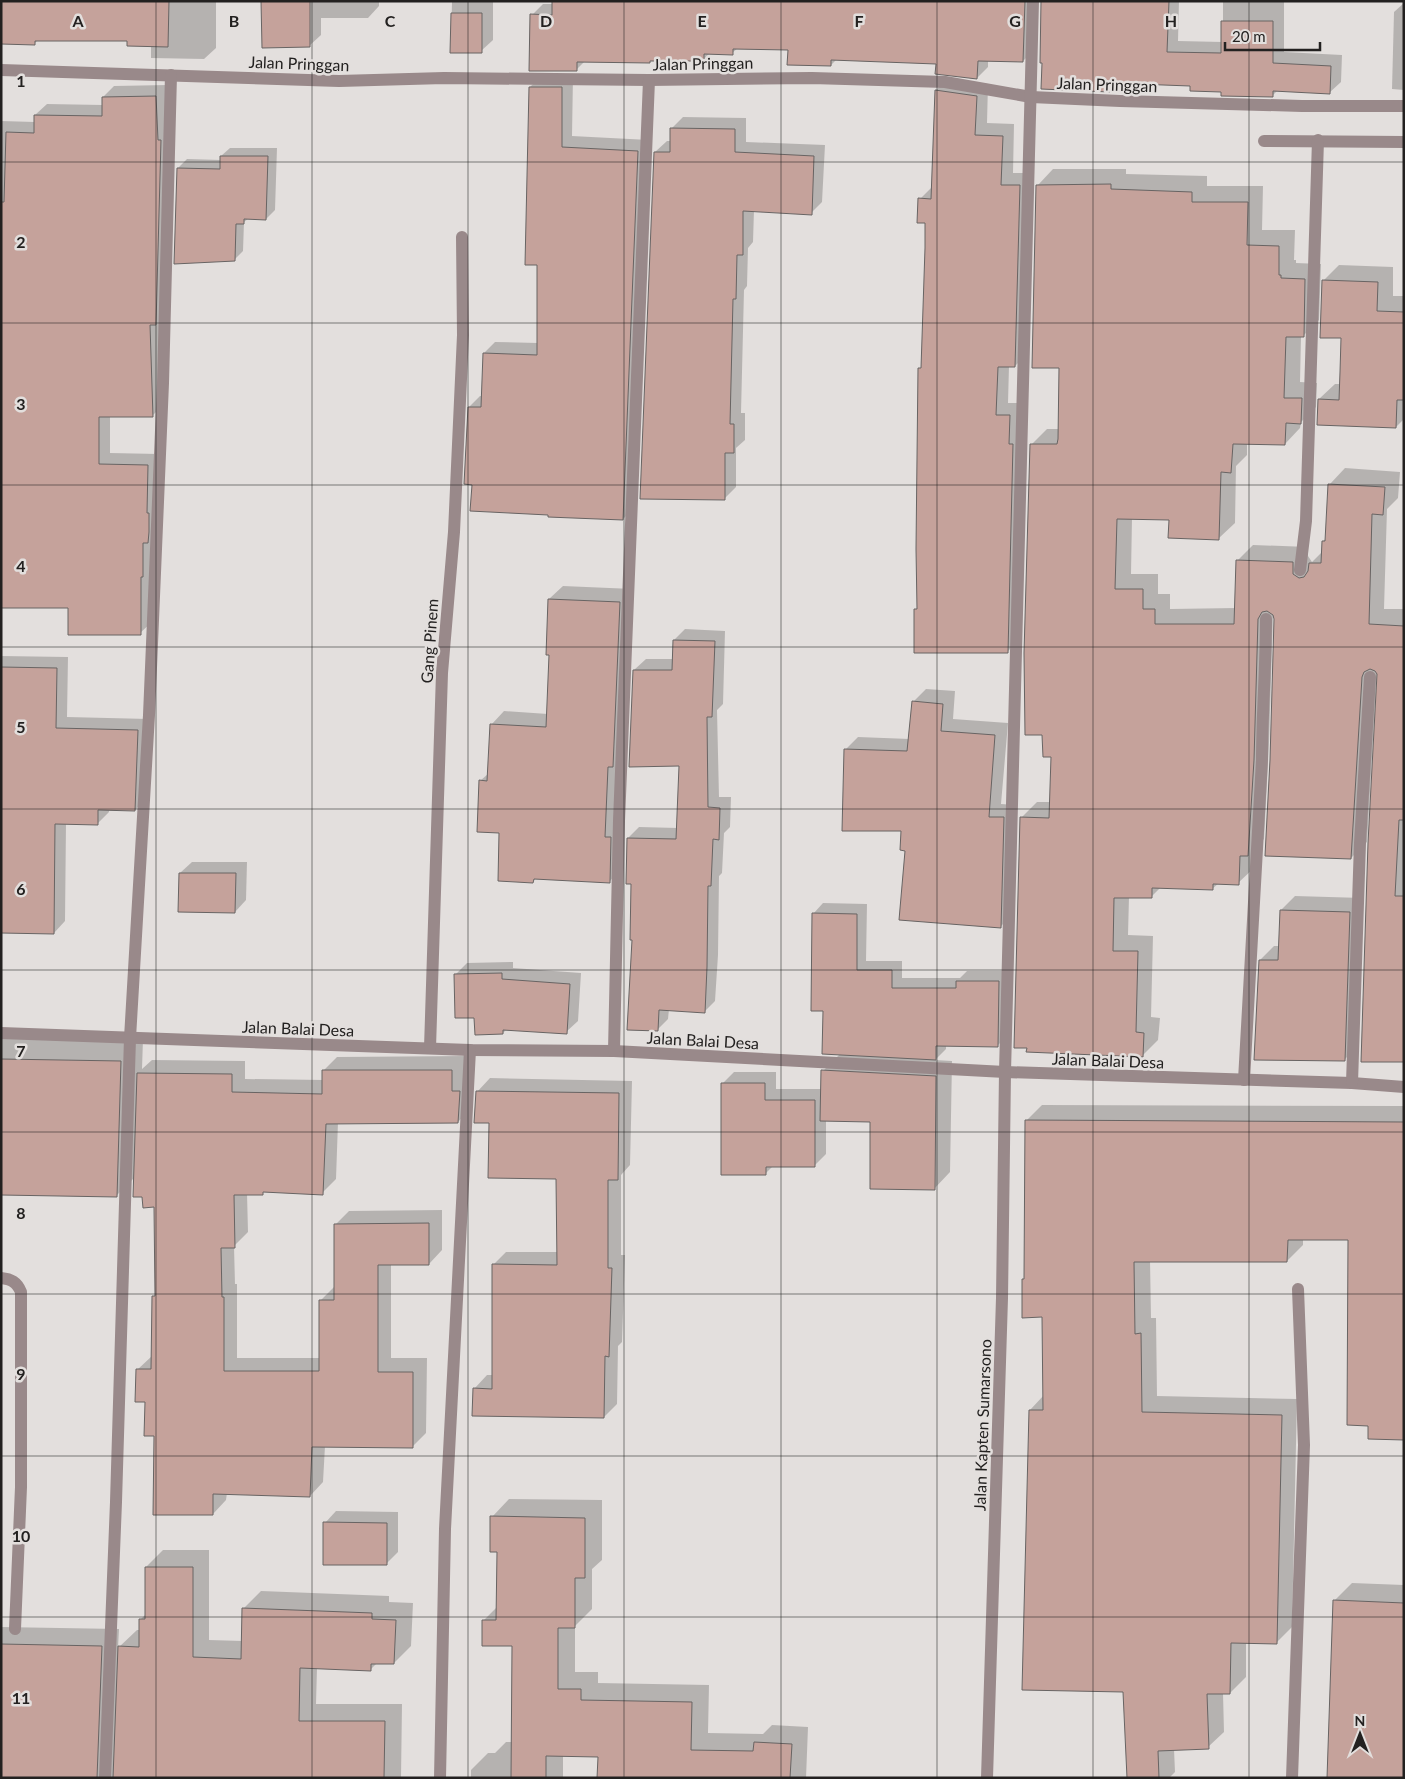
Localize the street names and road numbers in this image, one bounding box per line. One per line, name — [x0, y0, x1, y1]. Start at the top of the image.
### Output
street label: Jalan Pringgan — [248, 52, 350, 74]
street label: Jalan Pringgan — [652, 53, 754, 73]
street label: Jalan Pringgan — [1056, 73, 1158, 95]
street label: Gang Pinem — [417, 598, 441, 684]
street label: Jalan Balai Desa — [242, 1017, 354, 1039]
street label: Jalan Balai Desa — [646, 1028, 760, 1052]
street label: Jalan Balai Desa — [1052, 1049, 1164, 1071]
street label: Jalan Kapten Sumarsono — [970, 1339, 994, 1511]

